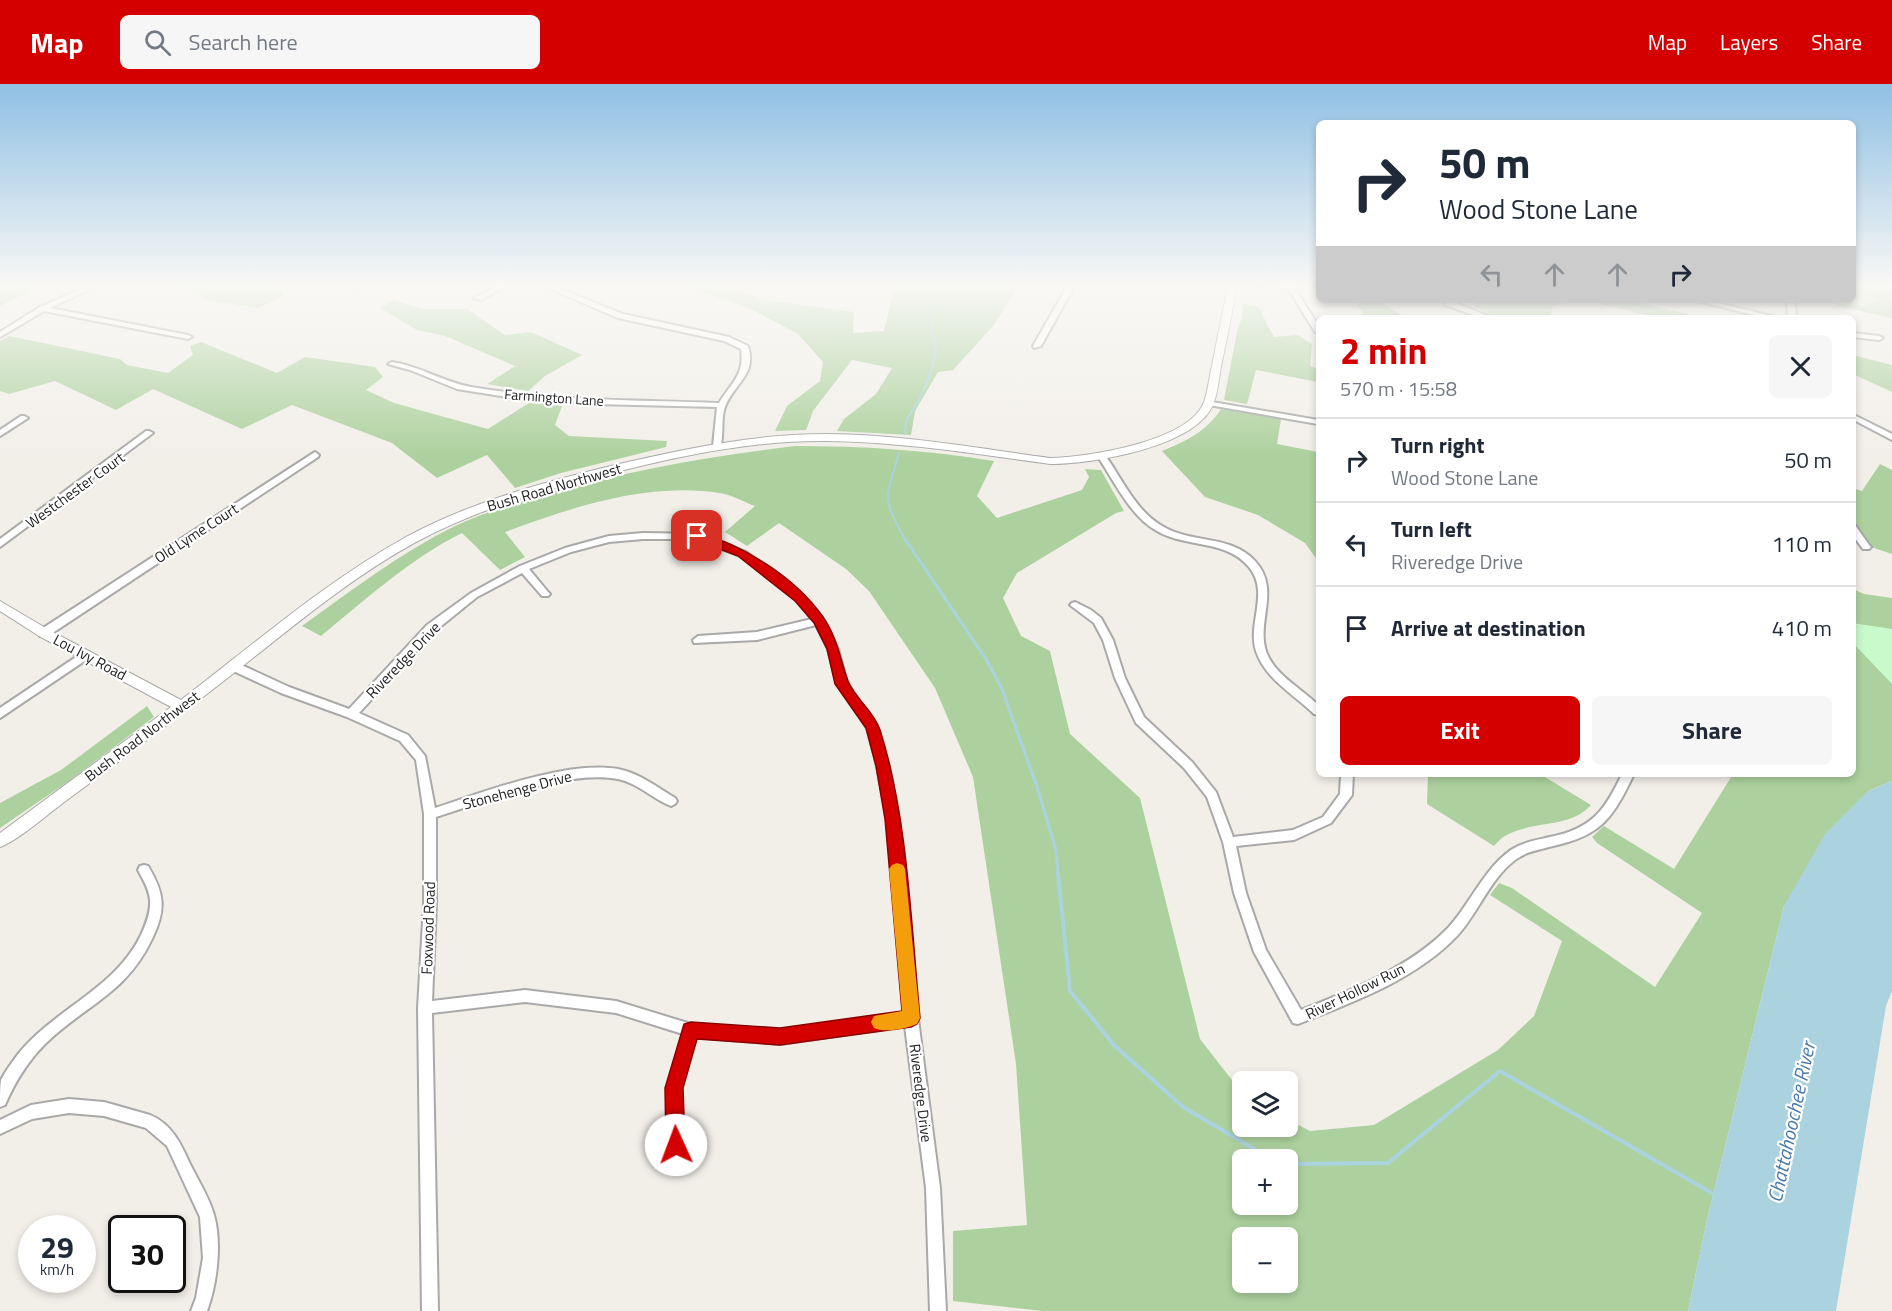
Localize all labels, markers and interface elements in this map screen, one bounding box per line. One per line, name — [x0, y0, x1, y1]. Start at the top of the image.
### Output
search box — [120, 15, 540, 69]
text: Map — [30, 21, 84, 64]
text: Search here — [189, 25, 298, 59]
icon: search — [141, 26, 174, 59]
text: Map — [1648, 26, 1687, 58]
text: Layers — [1720, 26, 1778, 58]
text: Share — [1811, 26, 1862, 58]
text: 50 m — [1439, 130, 1531, 194]
icon: right — [1340, 144, 1418, 222]
text: Wood Stone Lane — [1439, 188, 1638, 229]
icon: left — [1475, 258, 1508, 291]
icon: ahead — [1538, 258, 1571, 291]
icon: ahead — [1601, 258, 1634, 291]
icon: right — [1664, 258, 1697, 291]
text: 2 min — [1340, 323, 1427, 378]
button: close — [1769, 335, 1832, 398]
text: 570 m · 15:58 — [1340, 373, 1457, 404]
street label: Farmington Lane — [504, 383, 604, 411]
text: Turn right — [1391, 428, 1485, 462]
text: 50 m — [1784, 443, 1832, 477]
icon: right — [1340, 444, 1373, 477]
street label: Westchester Court — [21, 446, 130, 534]
street label: Bush Road Northwest — [484, 457, 625, 517]
text: Wood Stone Lane — [1391, 462, 1538, 493]
street label: Old Lyme Court — [149, 497, 243, 569]
pin — [671, 510, 722, 561]
text: Turn left — [1391, 512, 1472, 546]
icon: arrive — [680, 519, 713, 552]
text: 110 m — [1772, 527, 1832, 561]
icon: left — [1340, 528, 1373, 561]
text: Riveredge Drive — [1391, 546, 1523, 577]
text: Arrive at destination — [1391, 611, 1586, 645]
text: 410 m — [1772, 611, 1832, 645]
icon: arrive — [1340, 612, 1373, 645]
street label: Riveredge Drive — [360, 616, 446, 704]
street label: Lou Ivy Road — [49, 628, 131, 686]
street label: Bush Road Northwest — [80, 685, 205, 787]
button: Exit — [1340, 696, 1580, 765]
button: Share — [1592, 696, 1832, 765]
street label: Stonehenge Drive — [460, 764, 574, 816]
street label: Foxwood Road — [415, 881, 441, 975]
street label: River Hollow Run — [1301, 957, 1409, 1025]
water label: Chattahoochee River — [1759, 1036, 1824, 1205]
street label: Riveredge Drive — [904, 1042, 938, 1144]
map controls — [1232, 1071, 1298, 1293]
button: layers — [1232, 1071, 1298, 1137]
position arrow — [644, 1113, 708, 1177]
button: + — [1232, 1149, 1298, 1215]
speed limit sign: 30 — [108, 1215, 186, 1293]
text: 29 — [40, 1224, 74, 1270]
button: − — [1232, 1227, 1298, 1293]
text: km/h — [40, 1258, 74, 1281]

